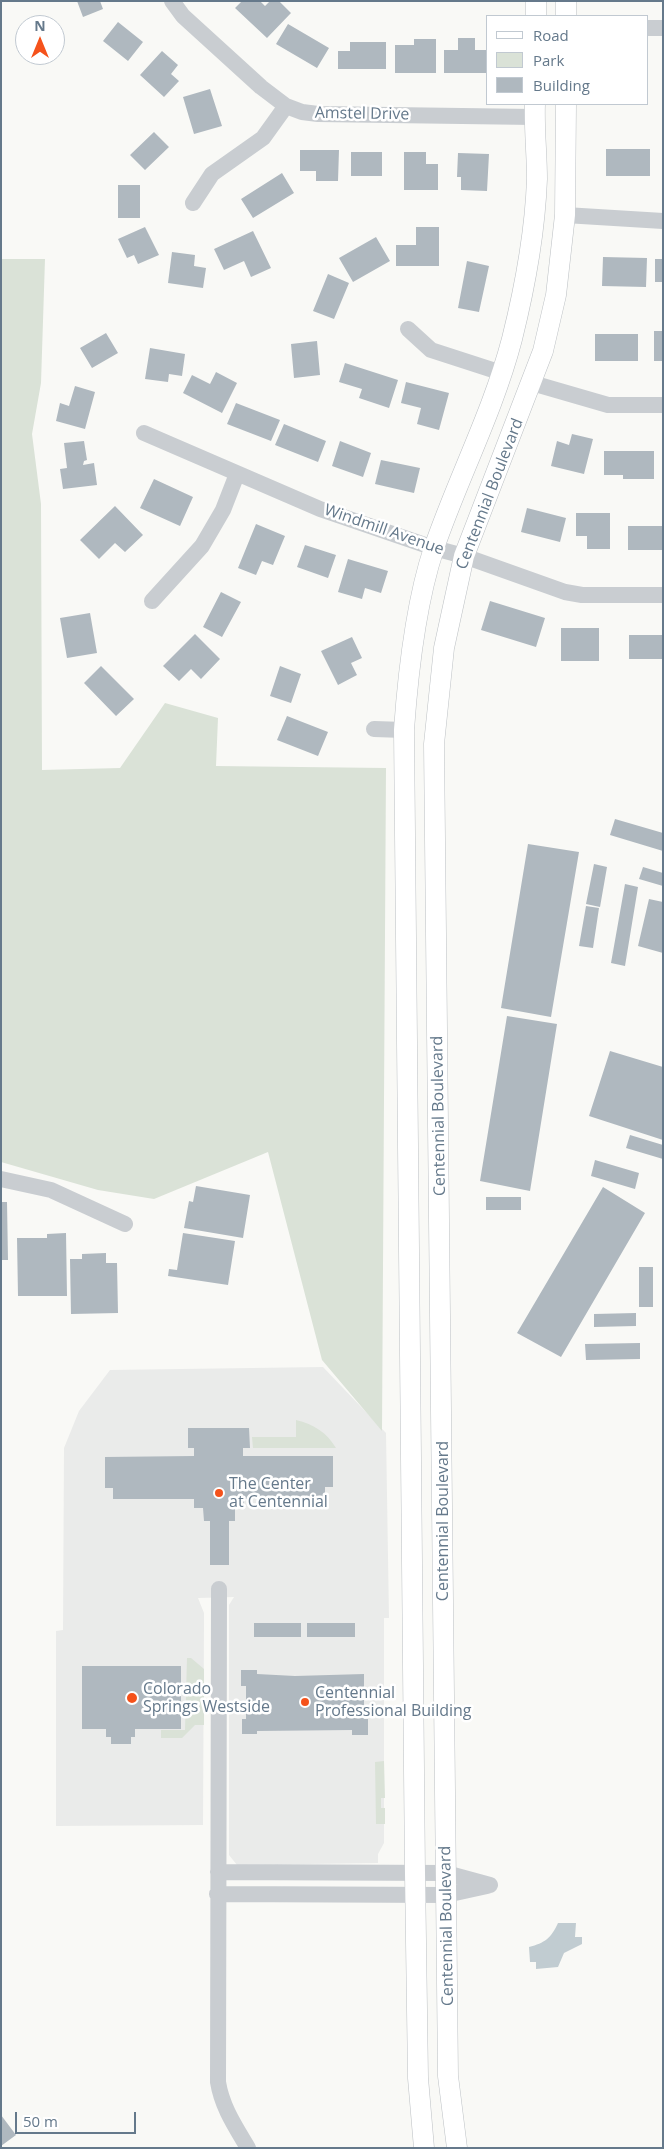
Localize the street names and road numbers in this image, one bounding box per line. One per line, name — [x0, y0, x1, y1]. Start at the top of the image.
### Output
street label: Amstel Drive — [315, 104, 409, 124]
street label: Centennial Boulevard — [452, 416, 528, 572]
street label: Windmill Avenue — [322, 501, 446, 559]
street label: Centennial Boulevard — [428, 1036, 450, 1196]
street label: Centennial Boulevard — [433, 1441, 453, 1601]
street label: Centennial Boulevard — [436, 1846, 458, 2006]

